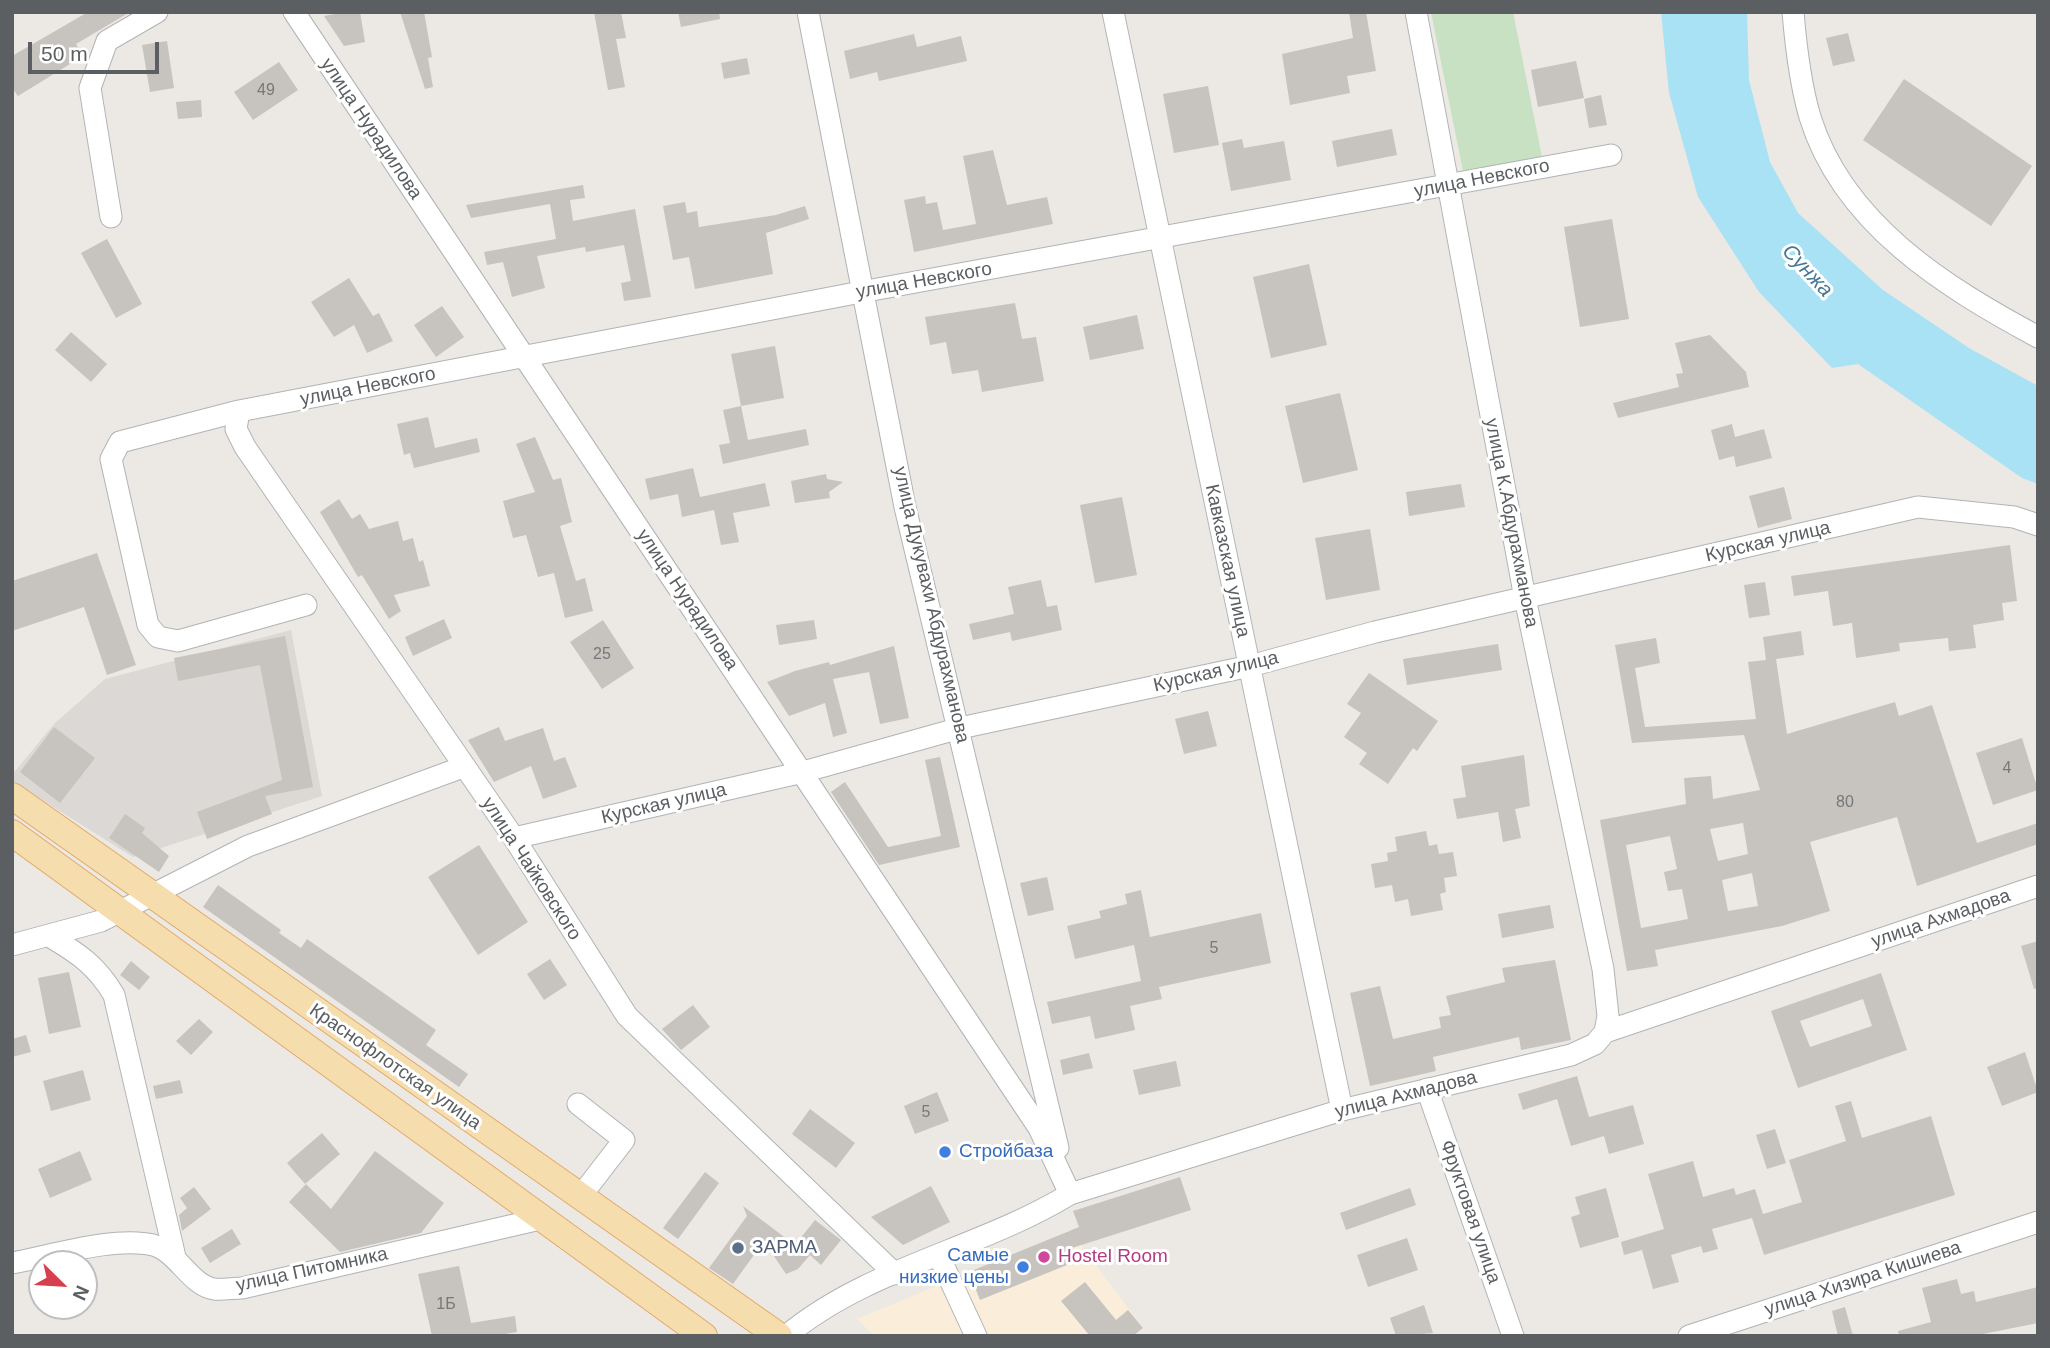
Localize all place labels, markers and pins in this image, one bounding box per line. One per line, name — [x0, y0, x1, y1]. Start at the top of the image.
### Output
place label: Стройбаза — [959, 1141, 1053, 1163]
marker: Стройбаза — [937, 1144, 953, 1160]
place label: ЗАРМА — [752, 1237, 817, 1259]
marker: ЗАРМА — [730, 1240, 746, 1256]
place label: Самые низкие цены — [899, 1245, 1009, 1289]
place label: Hostel Room — [1058, 1246, 1168, 1268]
marker: Hostel Room — [1036, 1249, 1052, 1265]
marker: Самые низкие цены — [1015, 1259, 1031, 1275]

